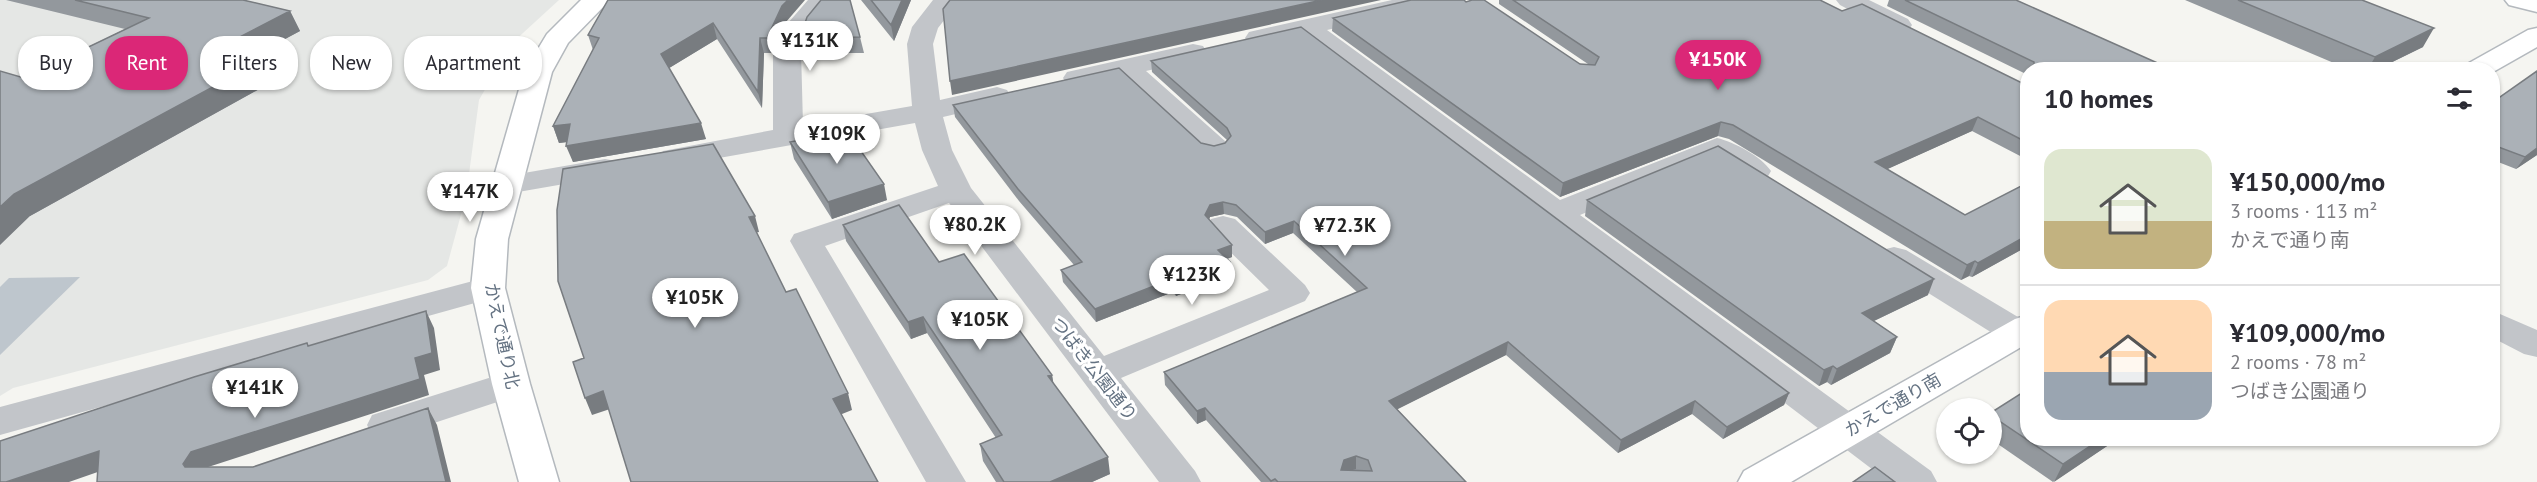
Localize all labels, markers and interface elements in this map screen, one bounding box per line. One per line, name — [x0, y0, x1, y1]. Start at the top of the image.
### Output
pin: ¥131K — [768, 21, 852, 72]
text: ¥131K — [781, 27, 839, 53]
chip: Buy — [18, 36, 93, 90]
chip: Rent — [105, 36, 188, 90]
chip: Filters — [200, 36, 298, 90]
chip: New — [310, 36, 392, 90]
chip: Apartment — [404, 36, 542, 90]
pin: ¥150K — [1676, 40, 1760, 91]
text: ¥150K — [1689, 46, 1747, 72]
text: 10 homes — [2044, 82, 2153, 115]
icon: filters — [2443, 82, 2476, 115]
pin: ¥109K — [795, 114, 879, 165]
text: ¥109K — [808, 120, 866, 146]
text: ¥150,000/mo — [2230, 165, 2385, 198]
pin: ¥147K — [428, 172, 512, 223]
icon: home — [2092, 173, 2164, 245]
text: ¥147K — [441, 178, 499, 204]
text: 3 rooms · 113 m² — [2230, 198, 2377, 224]
pin: ¥80.2K — [926, 205, 1024, 256]
pin: ¥72.3K — [1296, 206, 1394, 257]
text: ¥80.2K — [944, 211, 1006, 237]
text: ¥72.3K — [1314, 212, 1376, 238]
text: かえで通り南 — [2230, 227, 2349, 253]
pin: ¥123K — [1150, 255, 1234, 306]
text: ¥123K — [1163, 261, 1221, 287]
pin: ¥105K — [653, 278, 737, 329]
street label: かえで通り北 — [480, 281, 525, 391]
text: ¥105K — [666, 284, 724, 310]
pin: ¥105K — [938, 300, 1022, 351]
text: ¥105K — [951, 306, 1009, 332]
street label: つばき公園通り — [1047, 312, 1142, 425]
text: ¥109,000/mo — [2230, 316, 2385, 349]
icon: home — [2092, 324, 2164, 396]
text: 2 rooms · 78 m² — [2230, 349, 2366, 375]
pin: ¥141K — [213, 368, 297, 419]
street label: かえで通り南 — [1840, 368, 1945, 441]
text: ¥141K — [226, 374, 284, 400]
text: つばき公園通り — [2230, 378, 2370, 404]
map controls — [1936, 398, 2002, 464]
button: locate — [1936, 398, 2002, 464]

